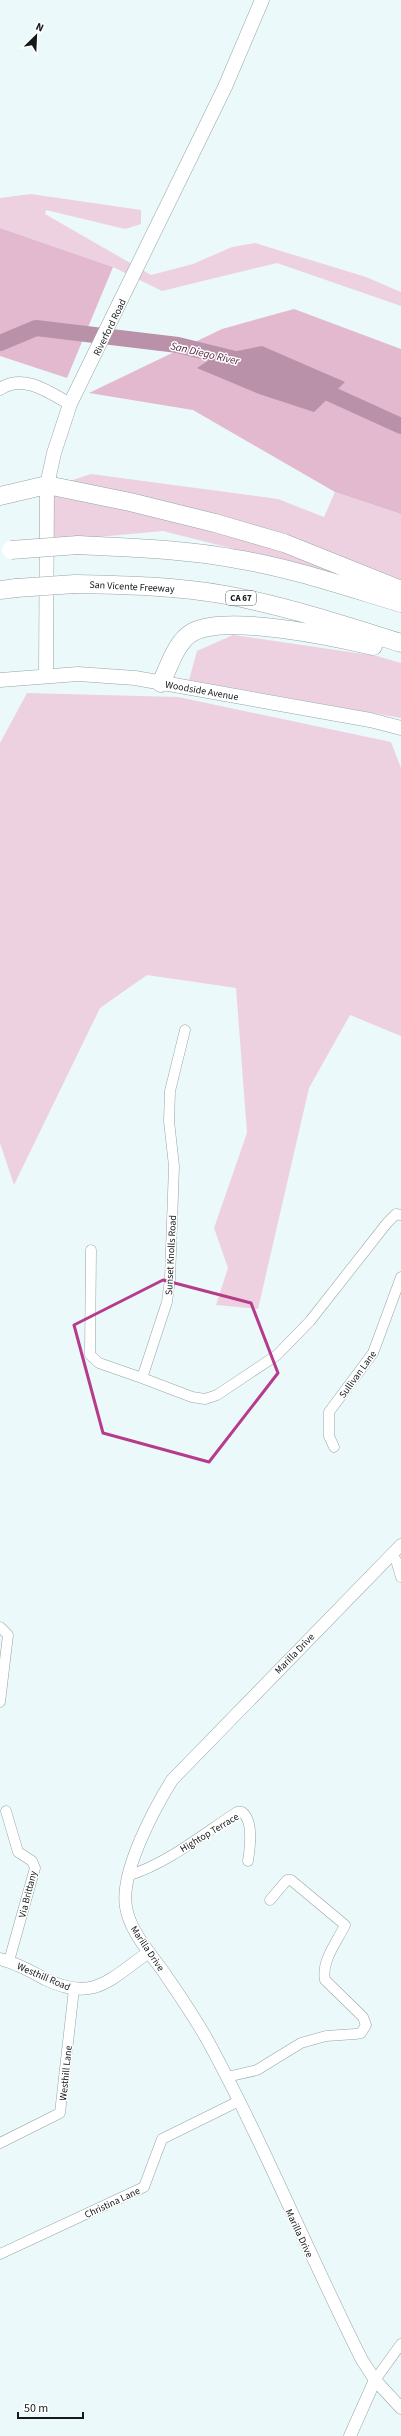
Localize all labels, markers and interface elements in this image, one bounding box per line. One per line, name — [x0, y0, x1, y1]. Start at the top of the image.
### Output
north arrow — [16, 16, 56, 56]
text: N — [33, 19, 46, 36]
street label: Riverford Road — [90, 297, 130, 358]
water label: San Diego River — [169, 338, 242, 369]
street label: San Vicente Freeway — [89, 578, 175, 596]
road number: CA 67 — [226, 591, 256, 605]
street label: Woodside Avenue — [164, 678, 240, 704]
street label: Sunset Knolls Road — [162, 1215, 180, 1295]
street label: Sullivan Lane — [336, 1348, 380, 1401]
street label: Marilla Drive — [272, 1630, 318, 1677]
street label: Hightop Terrace — [177, 1810, 242, 1856]
street label: Via Brittany — [15, 1869, 41, 1919]
street label: Marilla Drive — [127, 1923, 168, 1974]
street label: Westhill Road — [15, 1959, 72, 1994]
street label: Westhill Lane — [56, 2045, 76, 2101]
street label: Christina Lane — [82, 2184, 142, 2222]
street label: Marilla Drive — [282, 2207, 316, 2260]
scale bar — [18, 2394, 83, 2420]
text: 50 m — [24, 2400, 48, 2417]

